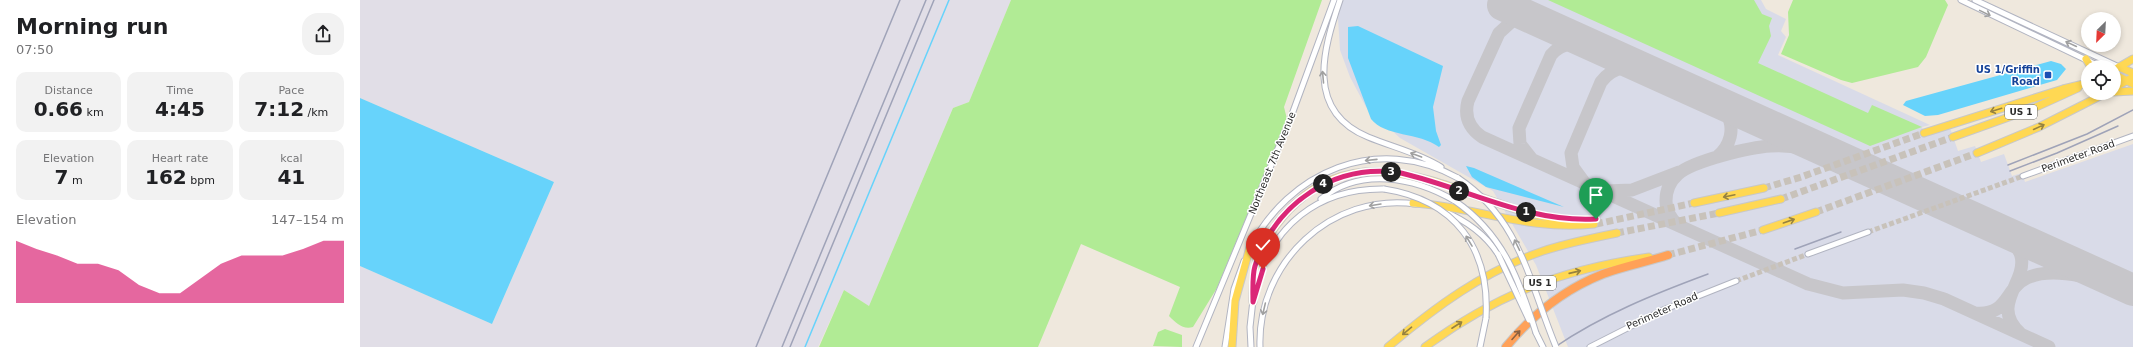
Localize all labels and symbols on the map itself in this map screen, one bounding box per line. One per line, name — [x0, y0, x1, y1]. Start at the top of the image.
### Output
one-way arrow — [1979, 9, 1991, 17]
north arrow — [2081, 12, 2121, 52]
one-way arrow — [2065, 40, 2077, 47]
place label: US 1/Griffin Road — [1976, 64, 2040, 87]
marker: US 1/Griffin Road — [2043, 70, 2053, 80]
one-way arrow — [1320, 71, 1327, 84]
road number: US 1 — [2005, 105, 2037, 119]
one-way arrow — [1989, 107, 2002, 114]
street label: Northeast 7th Avenue — [1246, 110, 1298, 216]
one-way arrow — [2033, 123, 2045, 130]
street label: Perimeter Road — [2040, 138, 2116, 174]
one-way arrow — [1409, 151, 1422, 158]
one-way arrow — [1365, 156, 1378, 164]
pin: 3 — [1381, 162, 1401, 182]
pin: 4 — [1313, 174, 1333, 194]
pin — [1579, 178, 1613, 219]
pin: 2 — [1449, 181, 1469, 201]
one-way arrow — [1723, 192, 1736, 200]
one-way arrow — [1368, 201, 1381, 209]
pin: 1 — [1516, 202, 1536, 222]
one-way arrow — [1783, 217, 1795, 225]
pin — [1246, 228, 1280, 269]
one-way arrow — [1465, 235, 1473, 247]
one-way arrow — [1513, 239, 1521, 251]
one-way arrow — [1568, 268, 1581, 275]
road number: US 1 — [1524, 276, 1556, 290]
street label: Perimeter Road — [1625, 290, 1699, 332]
one-way arrow — [1259, 302, 1267, 315]
one-way arrow — [1451, 320, 1463, 328]
one-way arrow — [1402, 327, 1413, 336]
one-way arrow — [1511, 330, 1521, 340]

